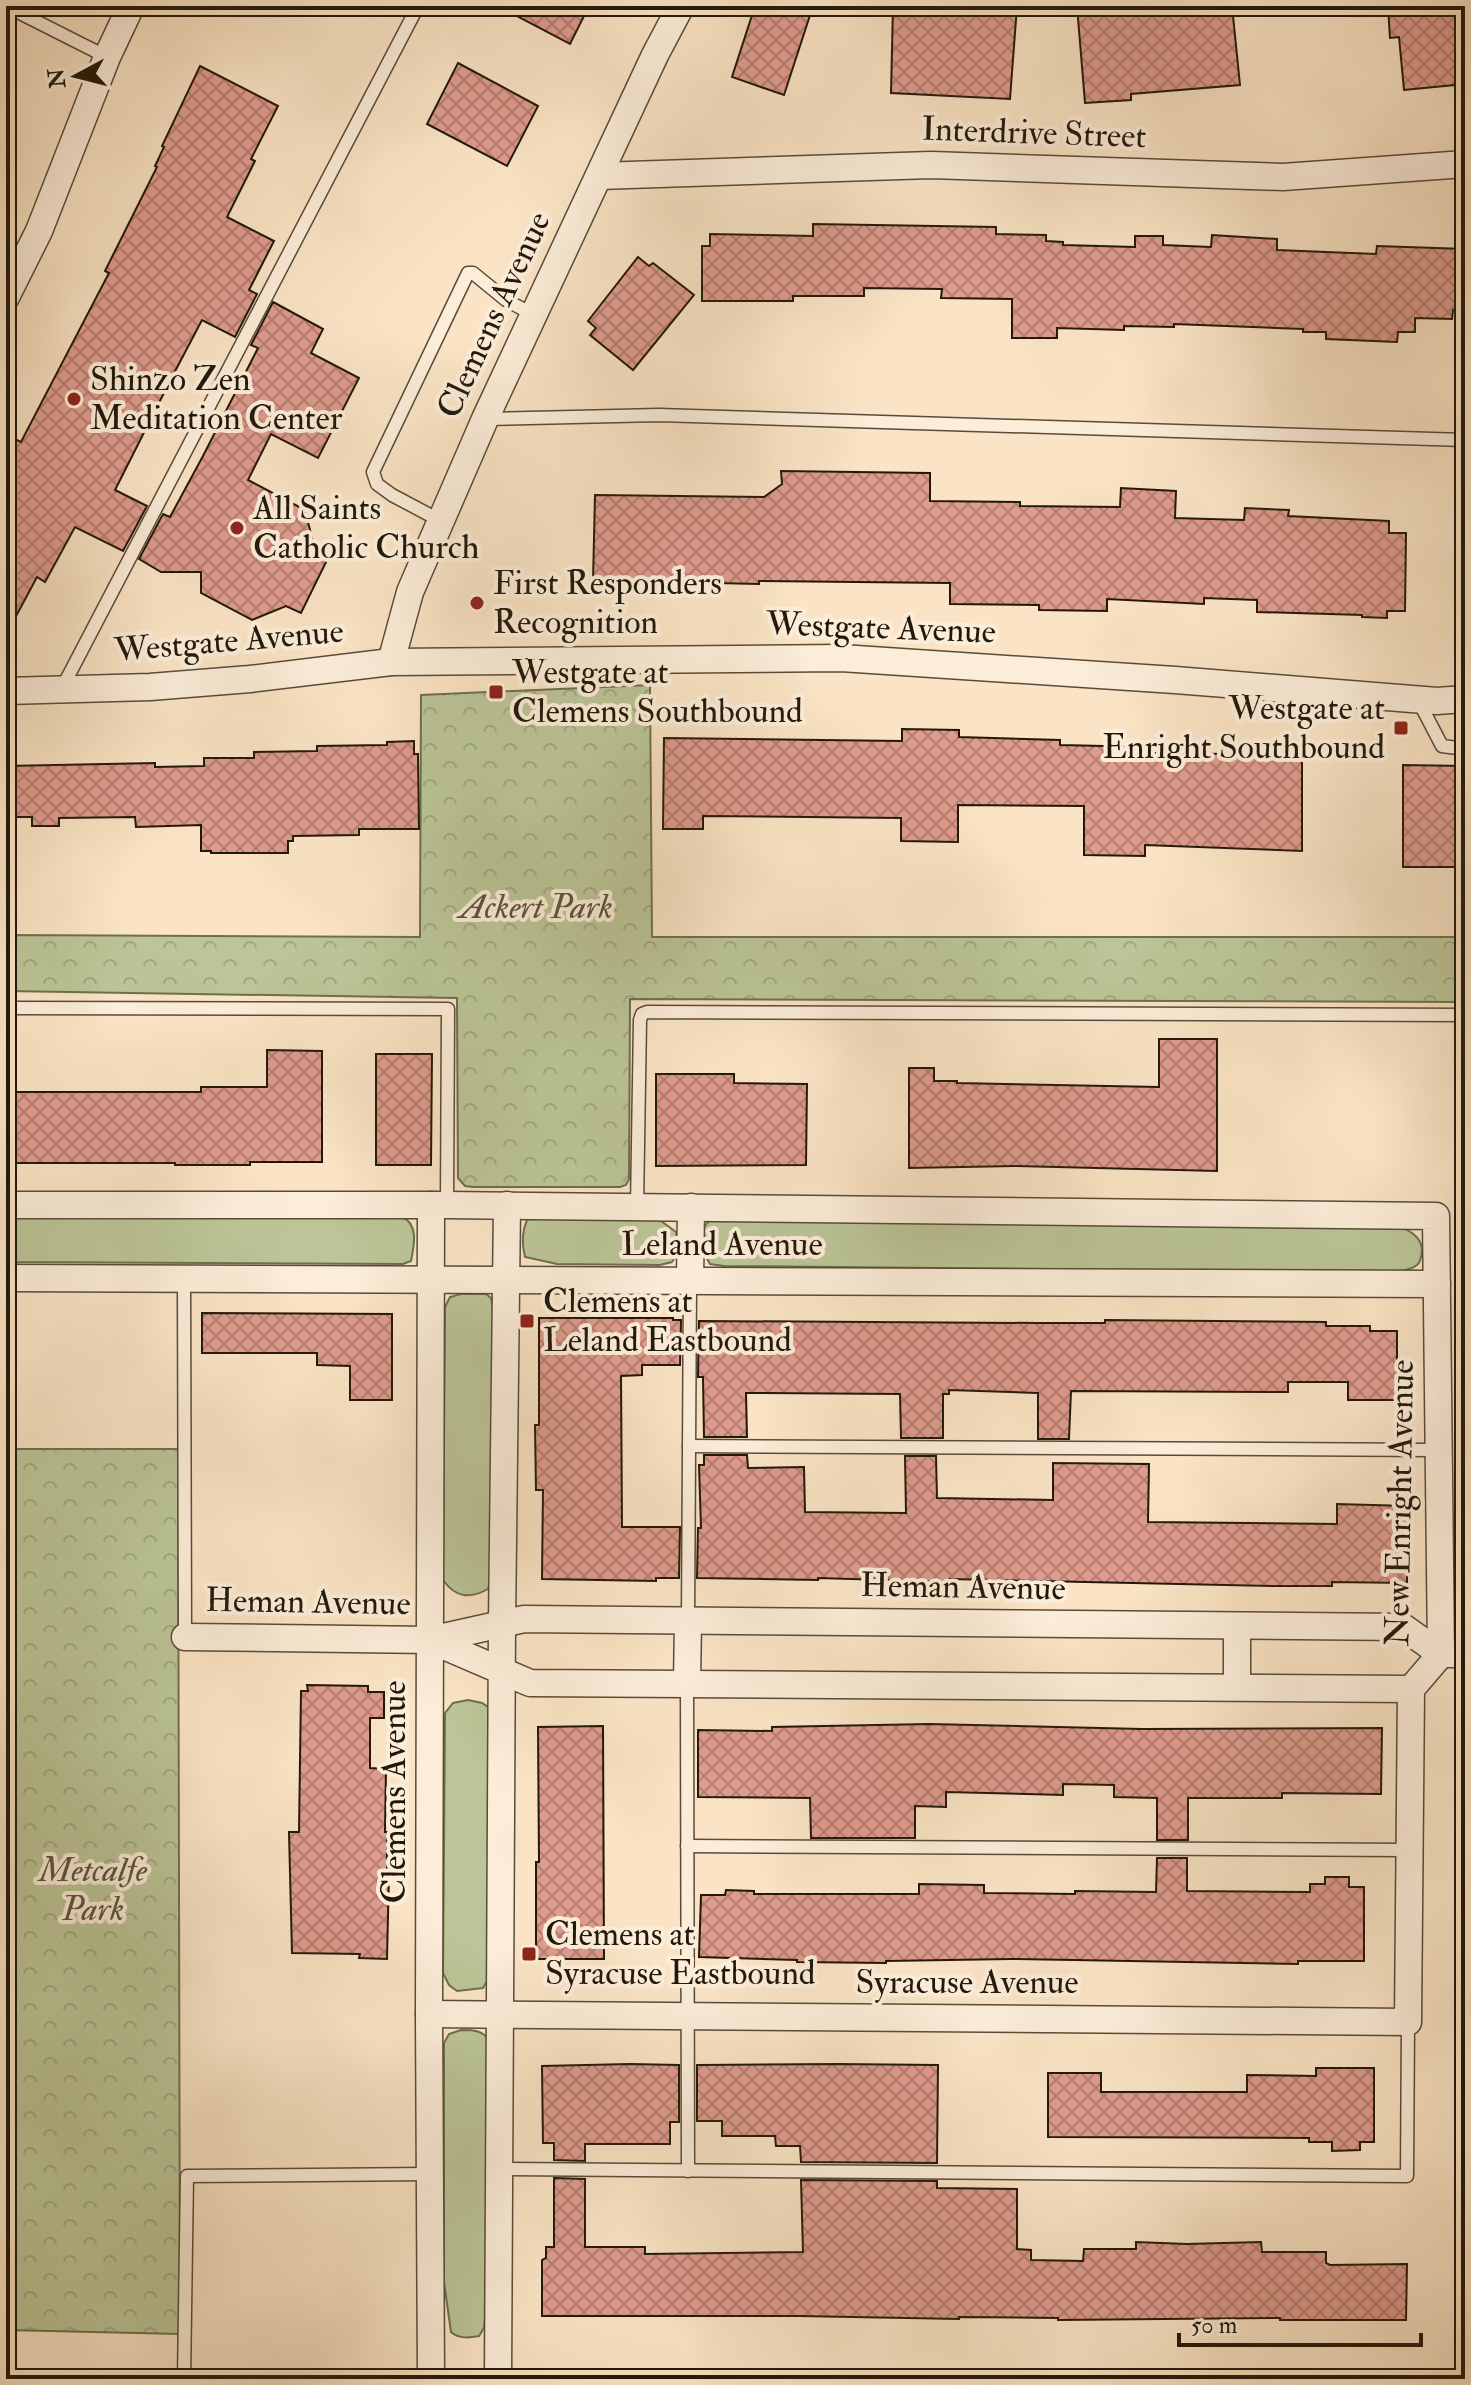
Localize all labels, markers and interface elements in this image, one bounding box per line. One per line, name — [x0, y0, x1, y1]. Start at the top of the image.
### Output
north arrow — [36, 36, 116, 116]
text: N — [42, 67, 72, 91]
street label: Interdrive Street — [921, 108, 1147, 158]
street label: Clemens Avenue — [427, 205, 561, 425]
place label: Shinzo Zen Meditation Center — [90, 358, 343, 440]
marker: Shinzo Zen Meditation Center — [65, 390, 83, 408]
place label: All Saints Catholic Church — [252, 487, 480, 569]
marker: All Saints Catholic Church — [228, 519, 246, 537]
place label: First Responders Recognition — [493, 562, 722, 644]
marker: First Responders Recognition — [468, 594, 486, 612]
street label: Westgate Avenue — [764, 602, 997, 653]
street label: Westgate Avenue — [112, 610, 345, 673]
place label: Westgate at Clemens Southbound — [511, 651, 803, 733]
marker: Westgate at Clemens Southbound — [487, 683, 505, 701]
place label: Westgate at Enright Southbound — [1102, 687, 1385, 769]
marker: Westgate at Enright Southbound — [1392, 719, 1410, 737]
park label: Ackert Park — [456, 886, 613, 929]
street label: Leland Avenue — [621, 1223, 823, 1266]
place label: Clemens at Leland Eastbound — [543, 1280, 792, 1362]
marker: Clemens at Leland Eastbound — [518, 1312, 536, 1330]
street label: New Enright Avenue — [1376, 1359, 1424, 1647]
street label: Heman Avenue — [860, 1564, 1066, 1610]
street label: Heman Avenue — [205, 1579, 411, 1625]
street label: Clemens Avenue — [373, 1681, 416, 1903]
park label: Metcalfe Park — [37, 1849, 148, 1931]
place label: Clemens at Syracuse Eastbound — [545, 1913, 816, 1995]
marker: Clemens at Syracuse Eastbound — [520, 1945, 538, 1963]
street label: Syracuse Avenue — [855, 1961, 1079, 2004]
scale bar — [1179, 2297, 1421, 2347]
text: 50 m — [1191, 2310, 1238, 2341]

